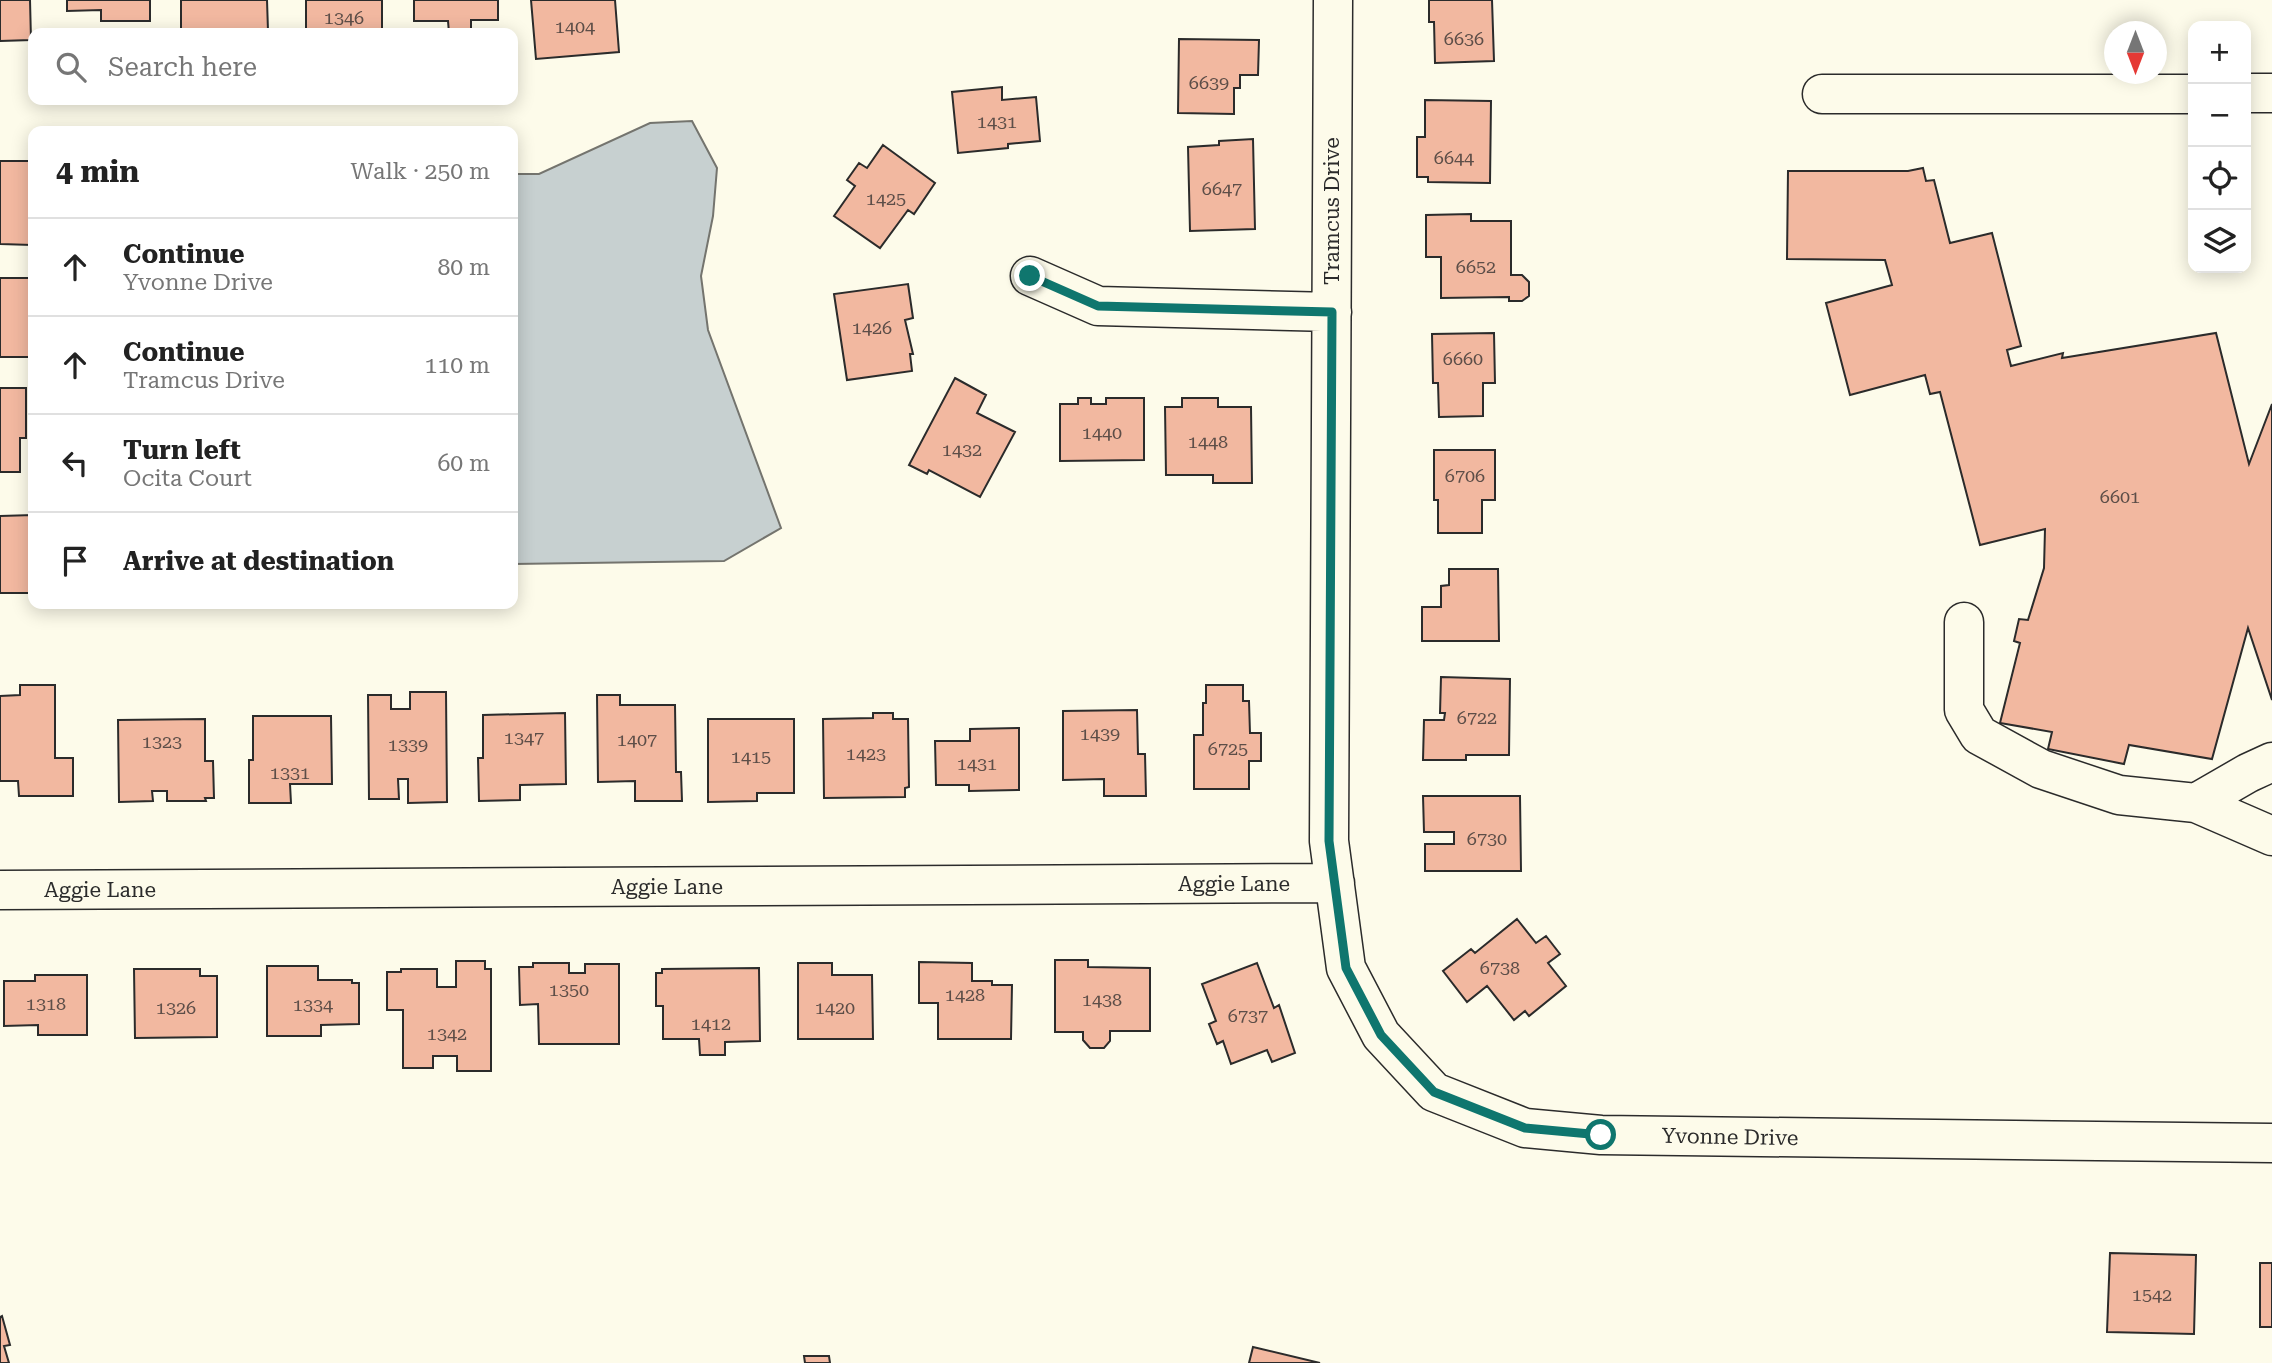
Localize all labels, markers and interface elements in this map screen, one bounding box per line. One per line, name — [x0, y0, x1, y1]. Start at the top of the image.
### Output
house number: 1346 — [324, 7, 364, 28]
house number: 1404 — [555, 16, 595, 37]
north arrow — [2104, 21, 2167, 84]
map controls — [2188, 21, 2251, 273]
button: + — [2188, 21, 2251, 84]
search box — [28, 28, 518, 105]
house number: 6636 — [1444, 28, 1484, 49]
icon: search — [52, 48, 90, 86]
text: Search here — [108, 52, 257, 82]
house number: 6639 — [1189, 72, 1229, 93]
button: − — [2188, 84, 2251, 147]
house number: 1431 — [977, 111, 1017, 132]
street label: Tramcus Drive — [1320, 137, 1344, 285]
house number: 6644 — [1434, 147, 1474, 168]
button: locate — [2188, 147, 2251, 210]
text: 4 min — [56, 154, 139, 189]
text: Walk · 250 m — [351, 158, 490, 185]
house number: 6647 — [1202, 178, 1242, 199]
house number: 1425 — [866, 188, 906, 209]
button: layers — [2188, 210, 2251, 273]
text: Continue — [123, 239, 245, 269]
icon: ahead — [56, 248, 94, 286]
text: 80 m — [437, 254, 490, 281]
house number: 6652 — [1456, 256, 1496, 277]
route end — [1014, 260, 1045, 291]
text: Yvonne Drive — [123, 269, 273, 296]
house number: 1426 — [852, 317, 892, 338]
text: Continue — [123, 337, 245, 367]
icon: ahead — [56, 346, 94, 384]
house number: 6660 — [1443, 348, 1483, 369]
text: 110 m — [425, 352, 490, 379]
text: Tramcus Drive — [123, 367, 285, 394]
house number: 1440 — [1082, 422, 1122, 443]
house number: 1448 — [1188, 431, 1228, 452]
text: Turn left — [123, 435, 241, 465]
house number: 1432 — [942, 439, 982, 460]
icon: left — [56, 444, 94, 482]
text: 60 m — [437, 450, 490, 477]
text: Ocita Court — [123, 465, 252, 492]
house number: 6706 — [1445, 465, 1485, 486]
house number: 6601 — [2100, 486, 2140, 507]
icon: arrive — [56, 542, 94, 580]
text: Arrive at destination — [123, 546, 394, 576]
house number: 6722 — [1457, 707, 1497, 728]
house number: 1439 — [1080, 723, 1120, 744]
house number: 1347 — [504, 727, 544, 748]
house number: 1407 — [617, 729, 657, 750]
house number: 1323 — [142, 731, 182, 752]
house number: 1339 — [388, 734, 428, 755]
house number: 6725 — [1208, 738, 1248, 759]
house number: 1423 — [846, 743, 886, 764]
house number: 1415 — [731, 746, 771, 767]
house number: 1431 — [957, 753, 997, 774]
house number: 1331 — [270, 762, 310, 783]
house number: 6730 — [1467, 828, 1507, 849]
street label: Aggie Lane — [1178, 872, 1290, 896]
street label: Aggie Lane — [611, 875, 723, 899]
street label: Aggie Lane — [44, 878, 156, 902]
house number: 6738 — [1480, 957, 1520, 978]
house number: 1350 — [549, 979, 589, 1000]
house number: 1428 — [945, 984, 985, 1005]
house number: 1438 — [1082, 989, 1122, 1010]
house number: 1318 — [26, 993, 66, 1014]
house number: 1334 — [293, 994, 333, 1015]
house number: 1326 — [156, 997, 196, 1018]
house number: 1420 — [815, 997, 855, 1018]
house number: 6737 — [1228, 1005, 1268, 1026]
house number: 1412 — [691, 1013, 731, 1034]
house number: 1342 — [427, 1023, 467, 1044]
route start — [1585, 1119, 1616, 1150]
street label: Yvonne Drive — [1661, 1124, 1799, 1150]
house number: 1542 — [2132, 1284, 2172, 1305]

